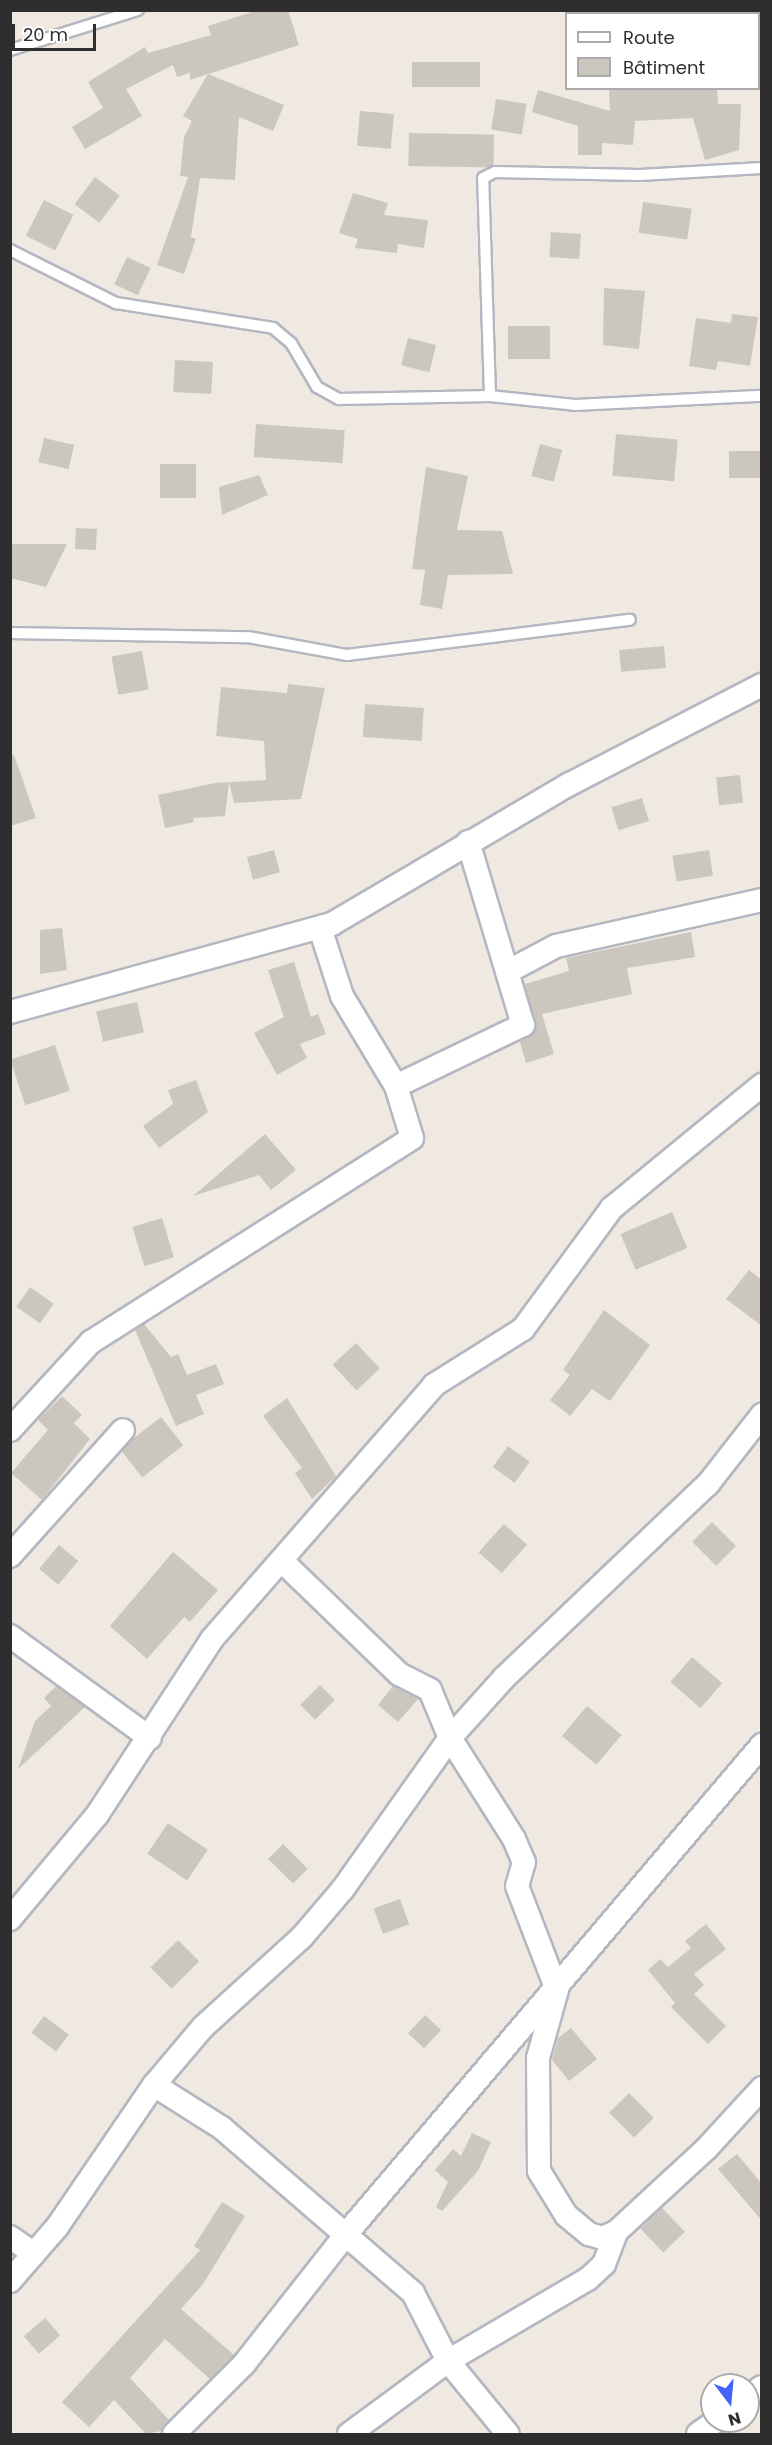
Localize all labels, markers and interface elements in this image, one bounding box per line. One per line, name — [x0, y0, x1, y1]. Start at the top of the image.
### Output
scale bar — [15, 12, 99, 50]
legend — [565, 12, 760, 90]
text: 20 m — [23, 22, 68, 47]
text: Route — [623, 25, 675, 50]
text: Bâtiment — [623, 55, 705, 80]
north arrow — [700, 2373, 760, 2433]
text: N — [726, 2406, 744, 2432]

